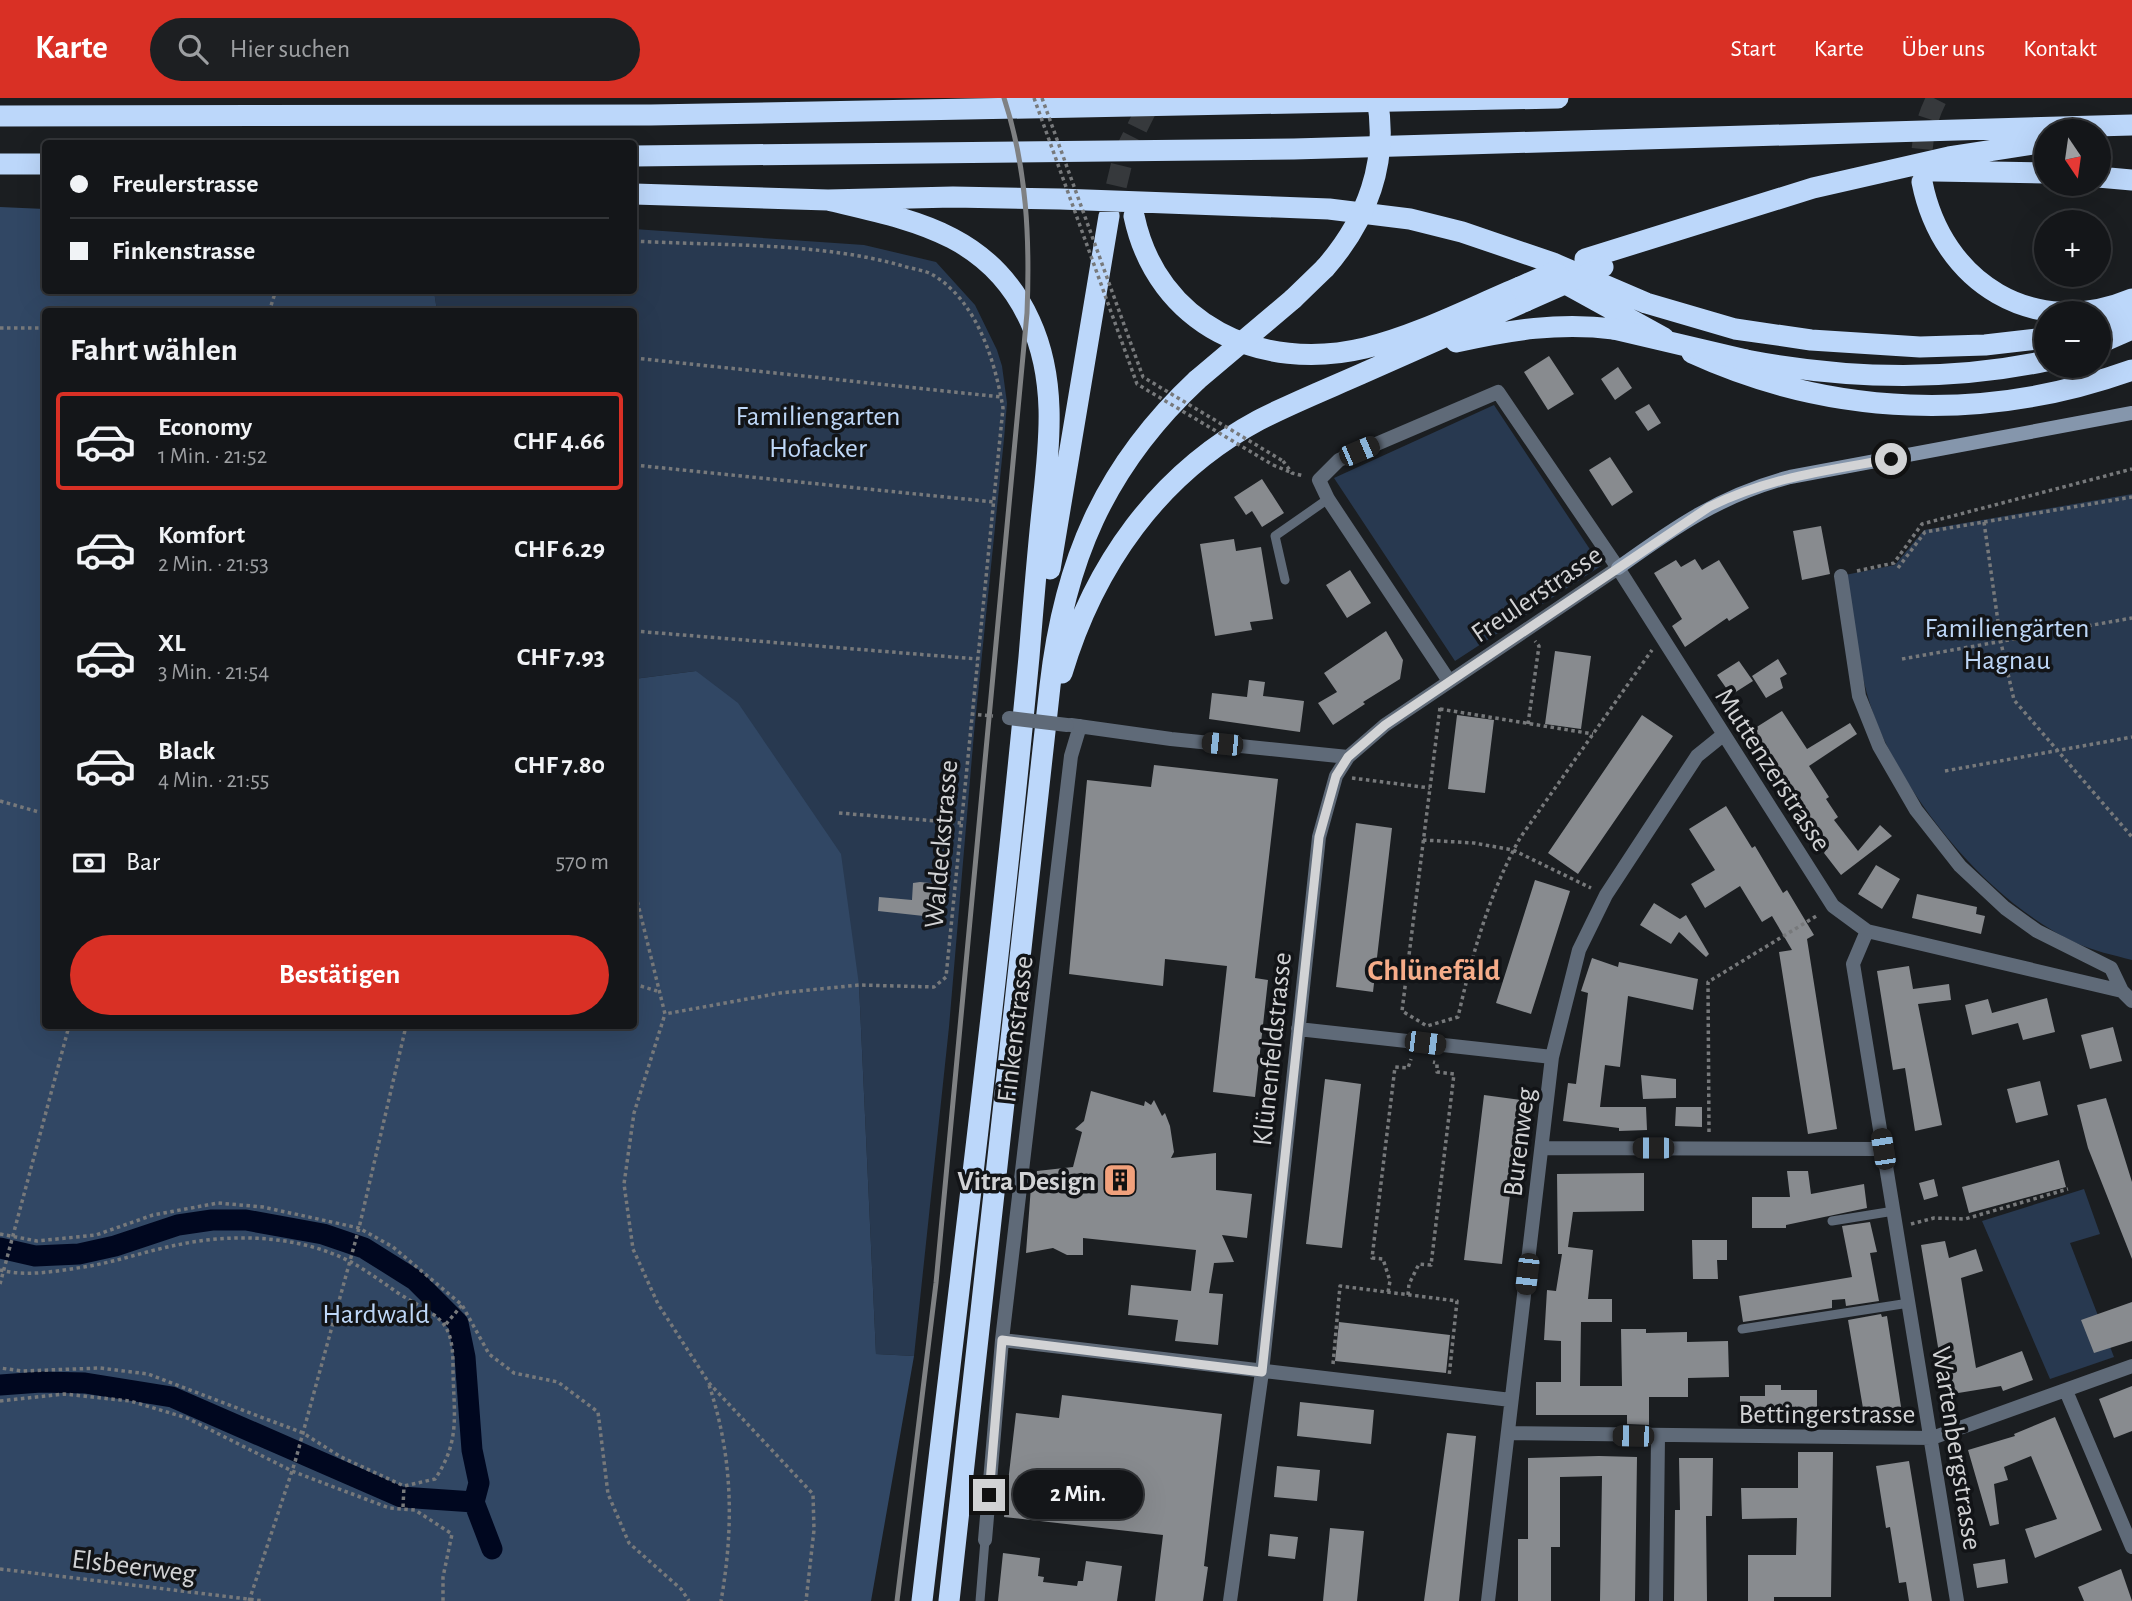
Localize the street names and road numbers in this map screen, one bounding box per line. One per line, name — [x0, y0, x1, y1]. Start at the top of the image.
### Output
street label: Freulerstrasse — [1467, 541, 1607, 648]
street label: Muttenzerstrasse — [1709, 683, 1835, 857]
street label: Waldeckstrasse — [921, 759, 963, 930]
street label: Klünenfeldstrasse — [1249, 951, 1297, 1147]
street label: Finkenstrasse — [993, 954, 1039, 1104]
street label: Burenweg — [1499, 1086, 1541, 1198]
street label: Wartenbergstrasse — [1926, 1345, 1986, 1552]
street label: Bettingerstrasse — [1739, 1401, 1915, 1429]
street label: Elsbeerweg — [70, 1545, 198, 1589]

